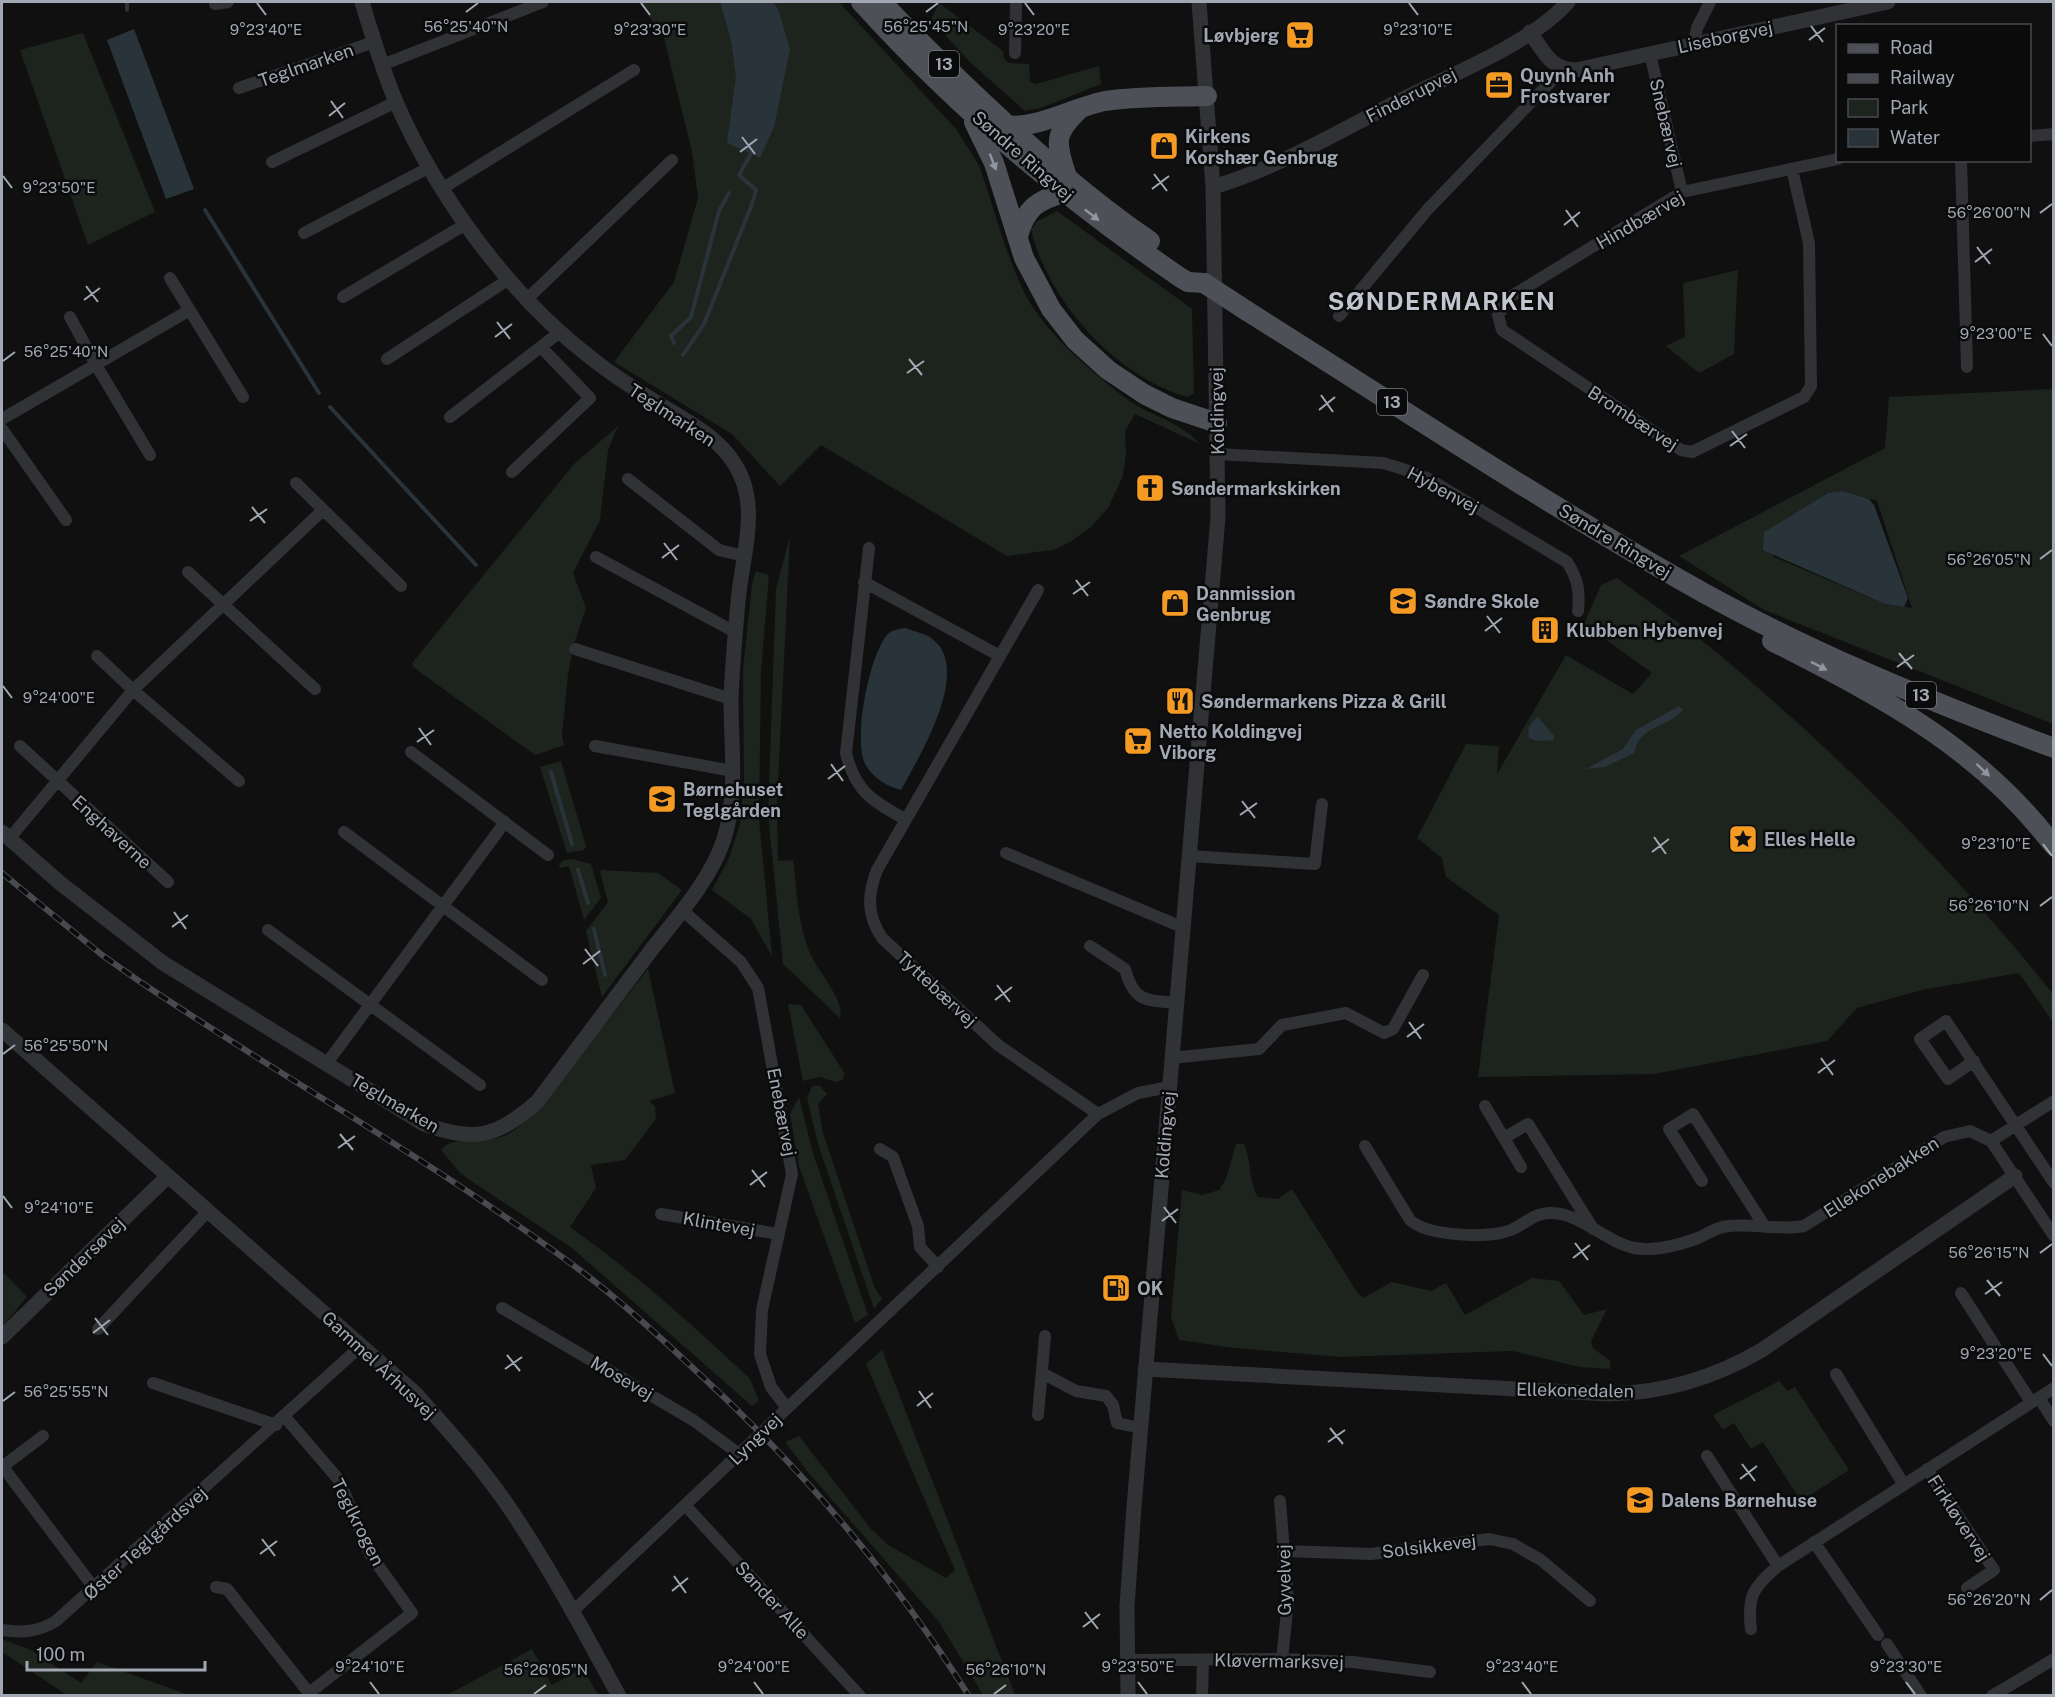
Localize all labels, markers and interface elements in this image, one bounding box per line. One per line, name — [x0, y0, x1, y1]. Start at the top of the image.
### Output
street label: Liseborgvej — [1675, 17, 1775, 57]
text: 56°25'40"N — [424, 18, 508, 35]
text: 56°25'45"N — [884, 18, 968, 35]
supermarket icon: Løvbjerg — [1284, 19, 1316, 51]
text: 9°23'40"E — [230, 21, 302, 38]
text: 9°23'30"E — [614, 21, 686, 38]
text: 9°23'20"E — [998, 21, 1070, 38]
text: 9°23'10"E — [1383, 21, 1453, 38]
legend — [1836, 24, 2031, 162]
place label: Løvbjerg — [1203, 25, 1279, 46]
text: Road — [1890, 37, 1933, 58]
street label: Teglmarken — [256, 39, 356, 91]
road number: 13 — [929, 51, 959, 77]
street label: Finderupvej — [1362, 63, 1460, 127]
place label: Quynh Anh Frostvarer — [1520, 65, 1615, 107]
text: Railway — [1890, 67, 1955, 88]
office icon: Quynh Anh Frostvarer — [1483, 69, 1515, 101]
street label: Snebærvej — [1646, 76, 1686, 170]
text: Park — [1890, 97, 1928, 118]
street label: Søndre Ringvej — [968, 106, 1078, 206]
place label: Kirkens Korshær Genbrug — [1185, 126, 1338, 168]
text: Water — [1890, 127, 1940, 148]
shop icon: Kirkens Korshær Genbrug — [1148, 130, 1180, 162]
one-way arrow — [988, 153, 998, 171]
text: 9°23'50"E — [23, 179, 95, 196]
street label: Hindbærvej — [1592, 186, 1688, 254]
text: 56°26'00"N — [1947, 204, 2031, 221]
one-way arrow — [1084, 208, 1100, 221]
district label: SØNDERMARKEN — [1328, 287, 1556, 315]
text: 9°23'00"E — [1960, 325, 2032, 342]
text: 56°25'40"N — [24, 343, 108, 360]
street label: Koldingvej — [1206, 367, 1228, 455]
street label: Teglmarken — [625, 379, 719, 451]
street label: Brombærvej — [1584, 381, 1682, 455]
road number: 13 — [1377, 389, 1407, 415]
street label: Hybenvej — [1404, 462, 1482, 518]
church icon: Søndermarkskirken — [1134, 472, 1166, 504]
place label: Søndermarkskirken — [1171, 478, 1341, 499]
street label: Søndre Ringvej — [1555, 499, 1675, 583]
text: 56°26'05"N — [1947, 551, 2031, 568]
place label: Danmission Genbrug — [1196, 583, 1296, 625]
school or university icon: Søndre Skole — [1387, 585, 1419, 617]
shop icon: Danmission Genbrug — [1159, 587, 1191, 619]
place label: Søndre Skole — [1424, 591, 1539, 612]
building icon: Klubben Hybenvej — [1529, 614, 1561, 646]
place label: Klubben Hybenvej — [1566, 620, 1723, 641]
one-way arrow — [1810, 660, 1828, 670]
road number: 13 — [1906, 682, 1936, 708]
restaurant icon: Søndermarkens Pizza & Grill — [1164, 685, 1196, 717]
text: 9°24'00"E — [23, 689, 95, 706]
place label: Søndermarkens Pizza & Grill — [1201, 691, 1447, 712]
place label: Netto Koldingvej Viborg — [1159, 721, 1302, 763]
supermarket icon: Netto Koldingvej Viborg — [1122, 725, 1154, 757]
one-way arrow — [1976, 762, 1990, 776]
place label: Børnehuset Teglgården — [683, 779, 783, 821]
school or university icon: Børnehuset Teglgården — [646, 783, 678, 815]
street label: Enghaverne — [68, 791, 156, 873]
place icon: Elles Helle — [1727, 823, 1759, 855]
place label: Elles Helle — [1764, 829, 1856, 850]
text: 9°23'10"E — [1961, 835, 2031, 852]
text: 56°26'10"N — [1949, 897, 2029, 914]
street label: Tyttebærvej — [893, 947, 981, 1031]
text: 56°25'50"N — [24, 1037, 108, 1054]
street label: Enebærvej — [763, 1066, 801, 1158]
street label: Teglmarken — [347, 1069, 443, 1137]
street label: Koldingvej — [1151, 1090, 1179, 1180]
street label: Ellekonebakken — [1820, 1132, 1942, 1222]
text: 9°24'10"E — [24, 1199, 94, 1216]
street label: Klintevej — [681, 1207, 757, 1241]
street label: Søndersøvej — [39, 1213, 129, 1301]
text: 56°26'15"N — [1948, 1244, 2030, 1261]
fuel station icon: OK — [1100, 1272, 1132, 1304]
place label: OK — [1137, 1278, 1164, 1299]
street label: Gammel Århusvej — [318, 1305, 442, 1423]
text: 9°23'20"E — [1960, 1345, 2032, 1362]
street label: Mosevej — [587, 1352, 657, 1404]
street label: Ellekonedalen — [1516, 1378, 1634, 1402]
text: 56°25'55"N — [23, 1383, 109, 1400]
street label: Lyngvej — [724, 1409, 786, 1469]
street label: Firkløvervej — [1923, 1471, 1995, 1565]
street label: Teglkrogen — [327, 1475, 389, 1569]
street label: Øster Teglgårdsvej — [79, 1482, 211, 1604]
school or university icon: Dalens Børnehuse — [1624, 1484, 1656, 1516]
place label: Dalens Børnehuse — [1661, 1490, 1817, 1511]
street label: Solsikkevej — [1381, 1530, 1477, 1562]
street label: Gyvelvej — [1273, 1544, 1295, 1616]
street label: Sønder Alle — [731, 1557, 813, 1643]
text: 56°26'20"N — [1947, 1591, 2031, 1608]
scale bar — [27, 1634, 206, 1672]
text: 100 m — [36, 1644, 85, 1665]
street label: Kløvermarksvej — [1214, 1649, 1344, 1673]
text: 9°24'10"E — [335, 1658, 405, 1675]
text: 9°24'00"E — [718, 1658, 790, 1675]
text: 9°23'50"E — [1102, 1658, 1174, 1675]
text: 9°23'40"E — [1486, 1658, 1558, 1675]
text: 9°23'30"E — [1870, 1658, 1942, 1675]
text: 56°26'05"N — [504, 1661, 588, 1678]
text: 56°26'10"N — [966, 1661, 1046, 1678]

